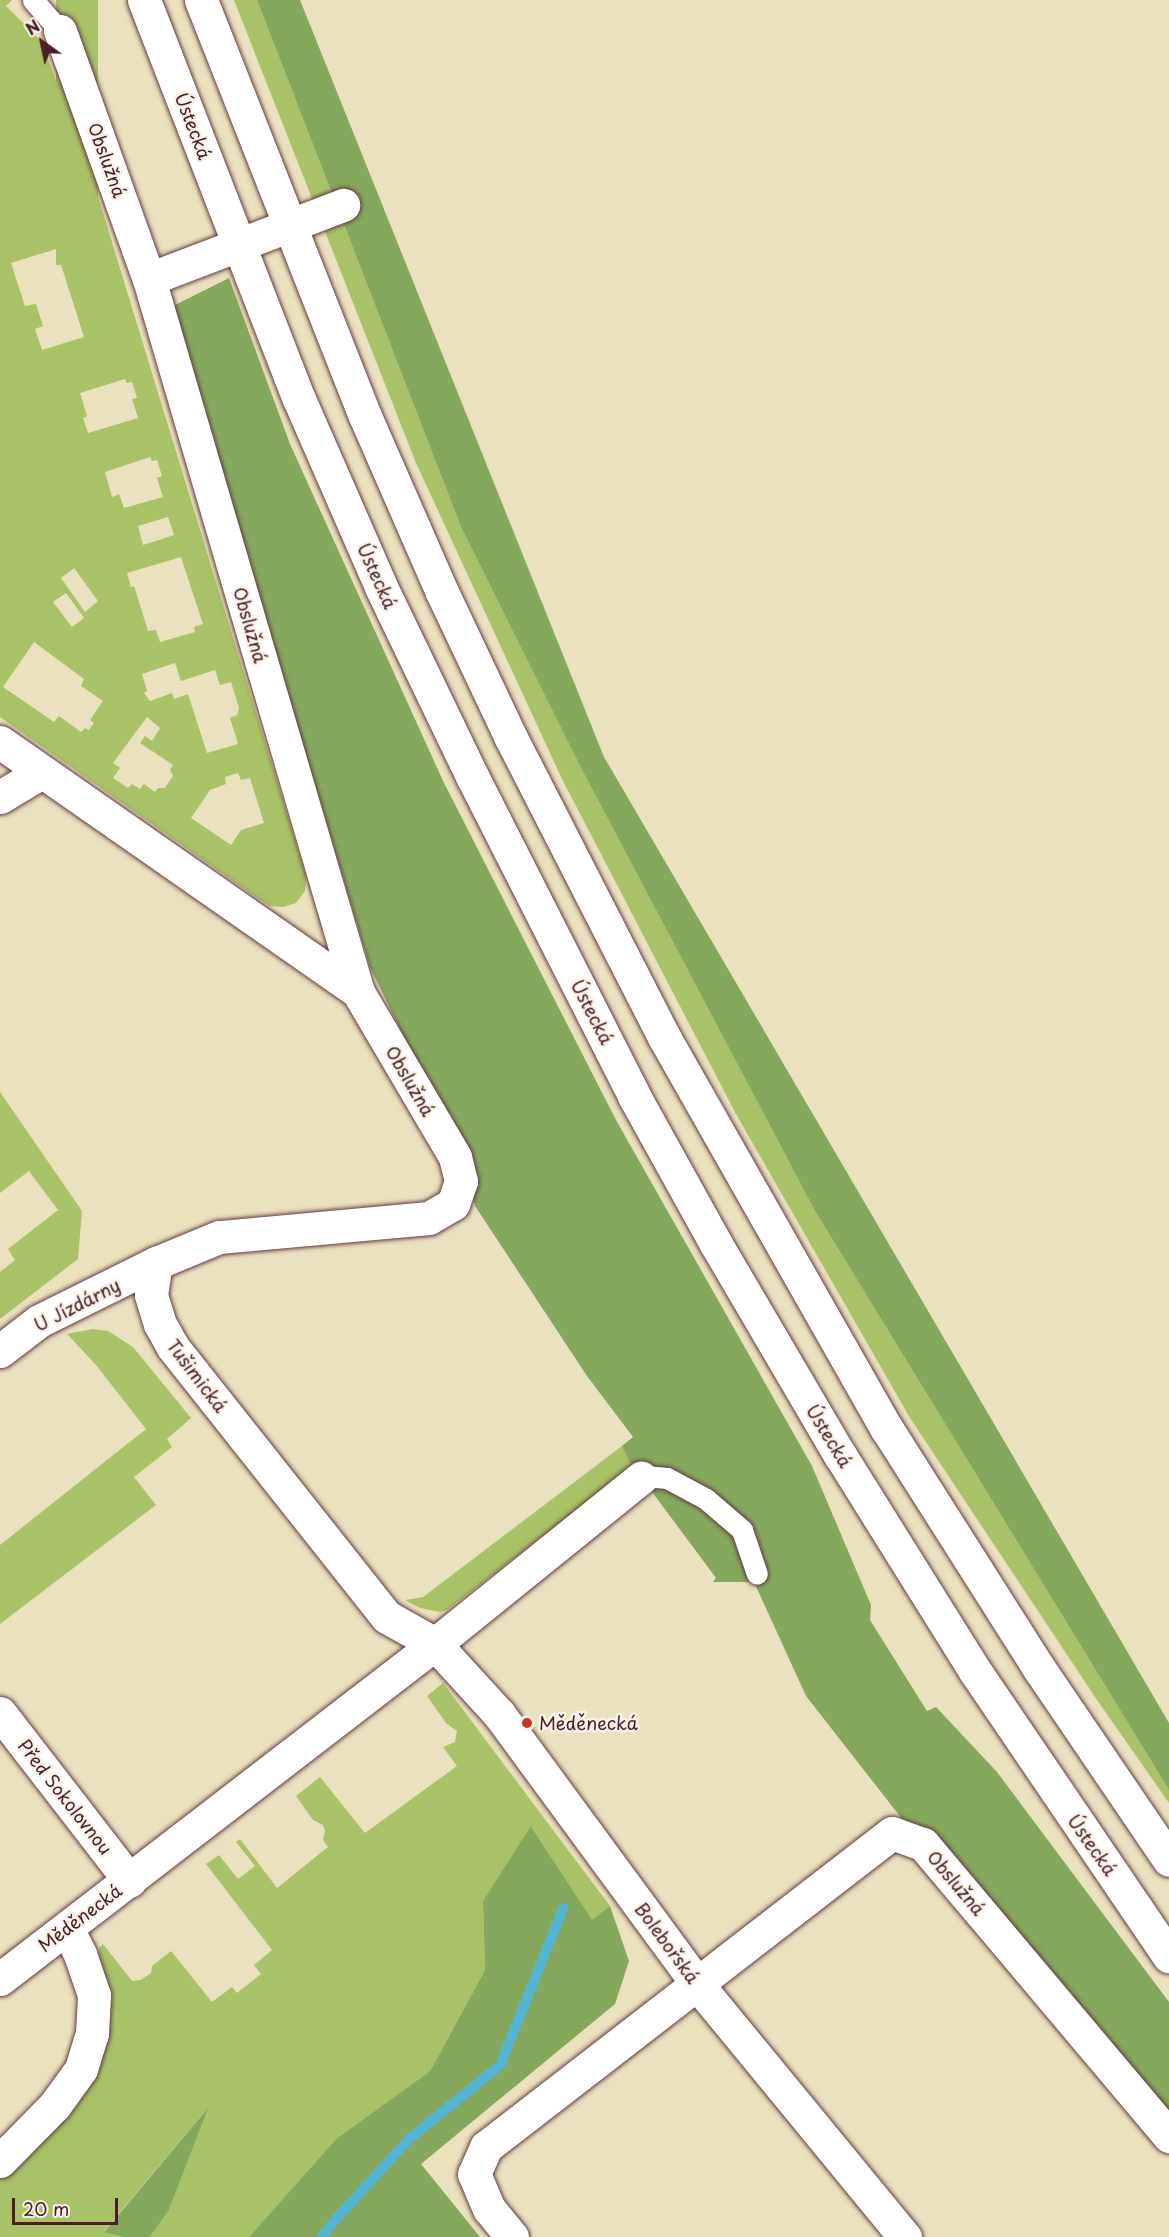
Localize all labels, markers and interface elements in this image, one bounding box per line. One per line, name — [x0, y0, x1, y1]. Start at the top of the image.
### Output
north arrow — [12, 12, 72, 72]
text: N — [20, 13, 44, 40]
street label: Ústecká — [170, 89, 216, 163]
street label: Obslužná — [84, 120, 130, 200]
street label: Ústecká — [353, 540, 401, 612]
street label: Obslužná — [229, 585, 271, 665]
street label: Ústecká — [566, 976, 618, 1048]
street label: Obslužná — [381, 1042, 439, 1120]
street label: U Jízdárny — [30, 1274, 124, 1336]
street label: Tušimická — [163, 1335, 231, 1417]
street label: Ústecká — [802, 1400, 856, 1472]
place label: Měděnecká — [539, 1712, 638, 1734]
marker: Měděnecká — [520, 1716, 534, 1730]
street label: Před Sokolovnou — [13, 1734, 117, 1860]
street label: Ústecká — [1063, 1810, 1121, 1880]
street label: Obslužná — [923, 1846, 989, 1920]
street label: Měděnecká — [34, 1880, 126, 1956]
street label: Bolebořská — [630, 1898, 704, 1988]
scale bar — [15, 2186, 122, 2224]
text: 20 m — [23, 2195, 69, 2222]

